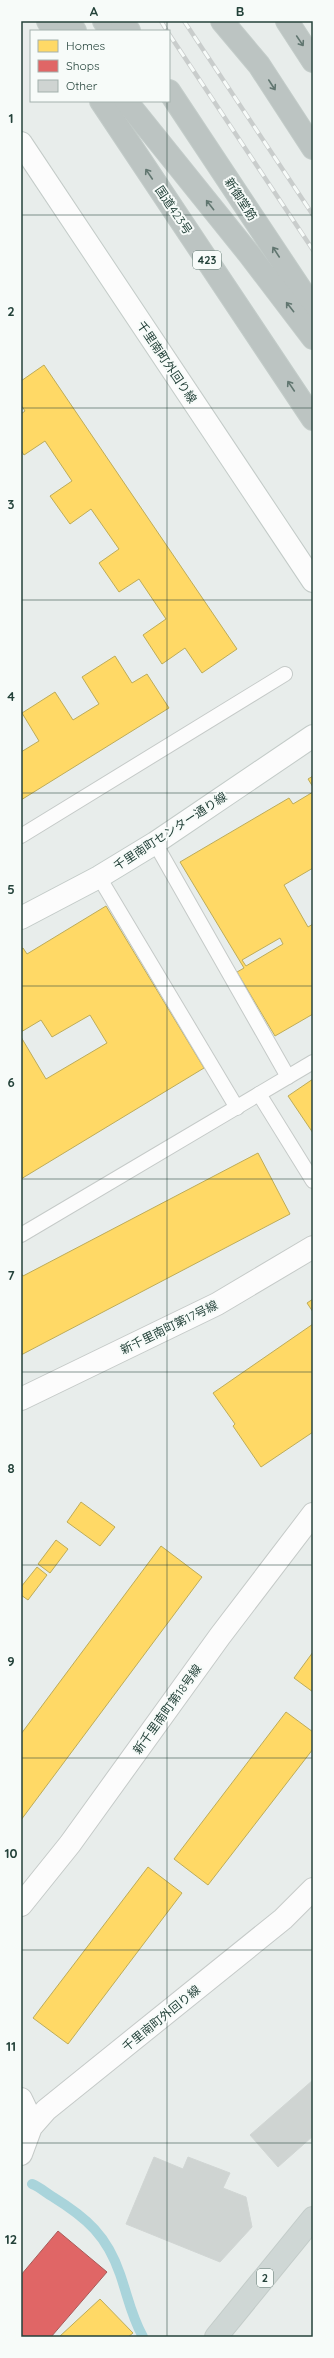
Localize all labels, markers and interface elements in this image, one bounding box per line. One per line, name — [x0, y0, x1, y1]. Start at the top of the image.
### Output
text: A — [90, 3, 99, 19]
text: B — [236, 3, 244, 19]
legend — [30, 30, 170, 102]
one-way arrow — [296, 35, 304, 46]
text: Homes — [66, 38, 106, 53]
text: Shops — [66, 58, 100, 73]
text: Other — [66, 78, 98, 93]
one-way arrow — [268, 79, 276, 90]
text: 1 — [8, 110, 14, 126]
one-way arrow — [145, 168, 153, 179]
street label: 新御堂筋 — [222, 175, 260, 223]
street label: 国道423号 — [152, 183, 196, 237]
one-way arrow — [206, 199, 214, 210]
one-way arrow — [272, 247, 280, 258]
road number: 423 — [193, 251, 221, 269]
one-way arrow — [286, 302, 294, 313]
text: 2 — [7, 303, 15, 319]
street label: 千里南町外回り線 — [134, 318, 200, 406]
one-way arrow — [287, 381, 295, 392]
text: 3 — [8, 496, 15, 512]
text: 4 — [7, 688, 15, 704]
street label: 千里南町センター通り線 — [111, 789, 229, 873]
text: 5 — [7, 881, 15, 897]
text: 6 — [7, 1074, 15, 1090]
text: 7 — [7, 1267, 15, 1283]
street label: 新千里南町第17号線 — [118, 1297, 220, 1357]
text: 8 — [7, 1460, 15, 1476]
text: 9 — [7, 1653, 15, 1669]
street label: 新千里南町第18号線 — [130, 1661, 204, 1757]
text: 10 — [4, 1845, 18, 1861]
street label: 千里南町外回り線 — [119, 1982, 203, 2054]
text: 11 — [6, 2038, 16, 2054]
text: 12 — [5, 2231, 17, 2247]
road number: 2 — [257, 2269, 273, 2287]

